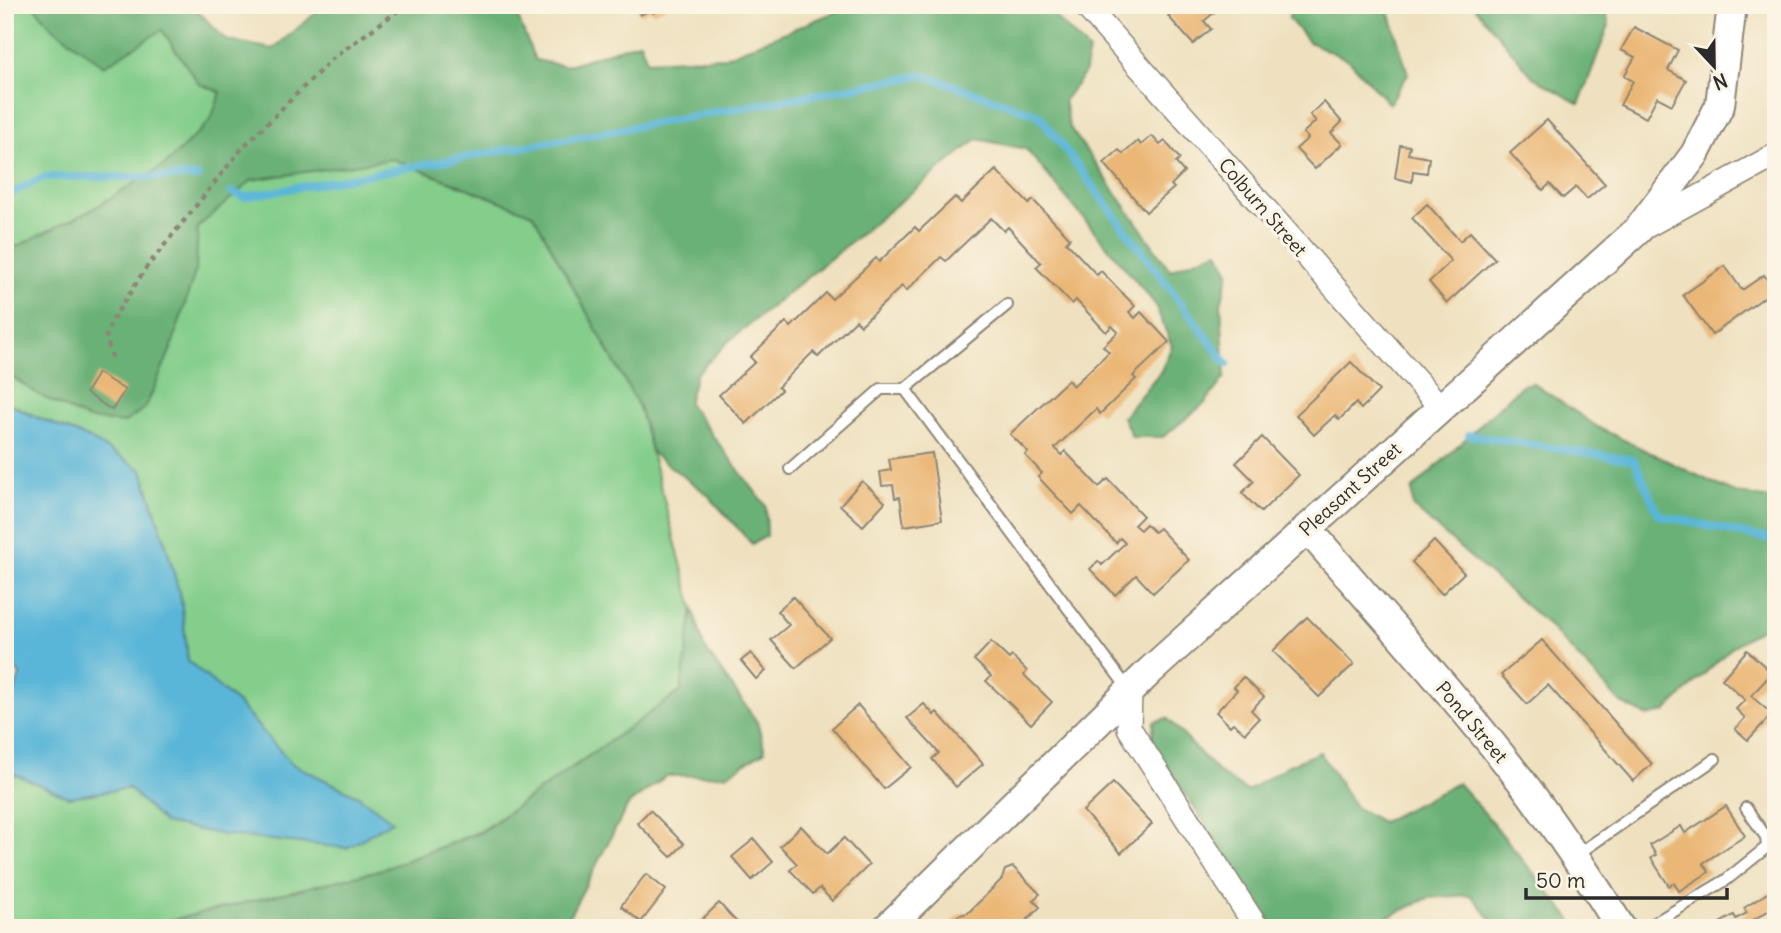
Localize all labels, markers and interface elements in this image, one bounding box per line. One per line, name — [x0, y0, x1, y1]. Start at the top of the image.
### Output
north arrow — [1680, 32, 1750, 102]
text: N — [1710, 68, 1731, 95]
street label: Colburn Street — [1214, 153, 1312, 261]
street label: Pleasant Street — [1294, 437, 1406, 541]
street label: Pond Street — [1431, 676, 1513, 768]
scale bar — [1526, 856, 1727, 900]
text: 50 m — [1536, 867, 1585, 894]

